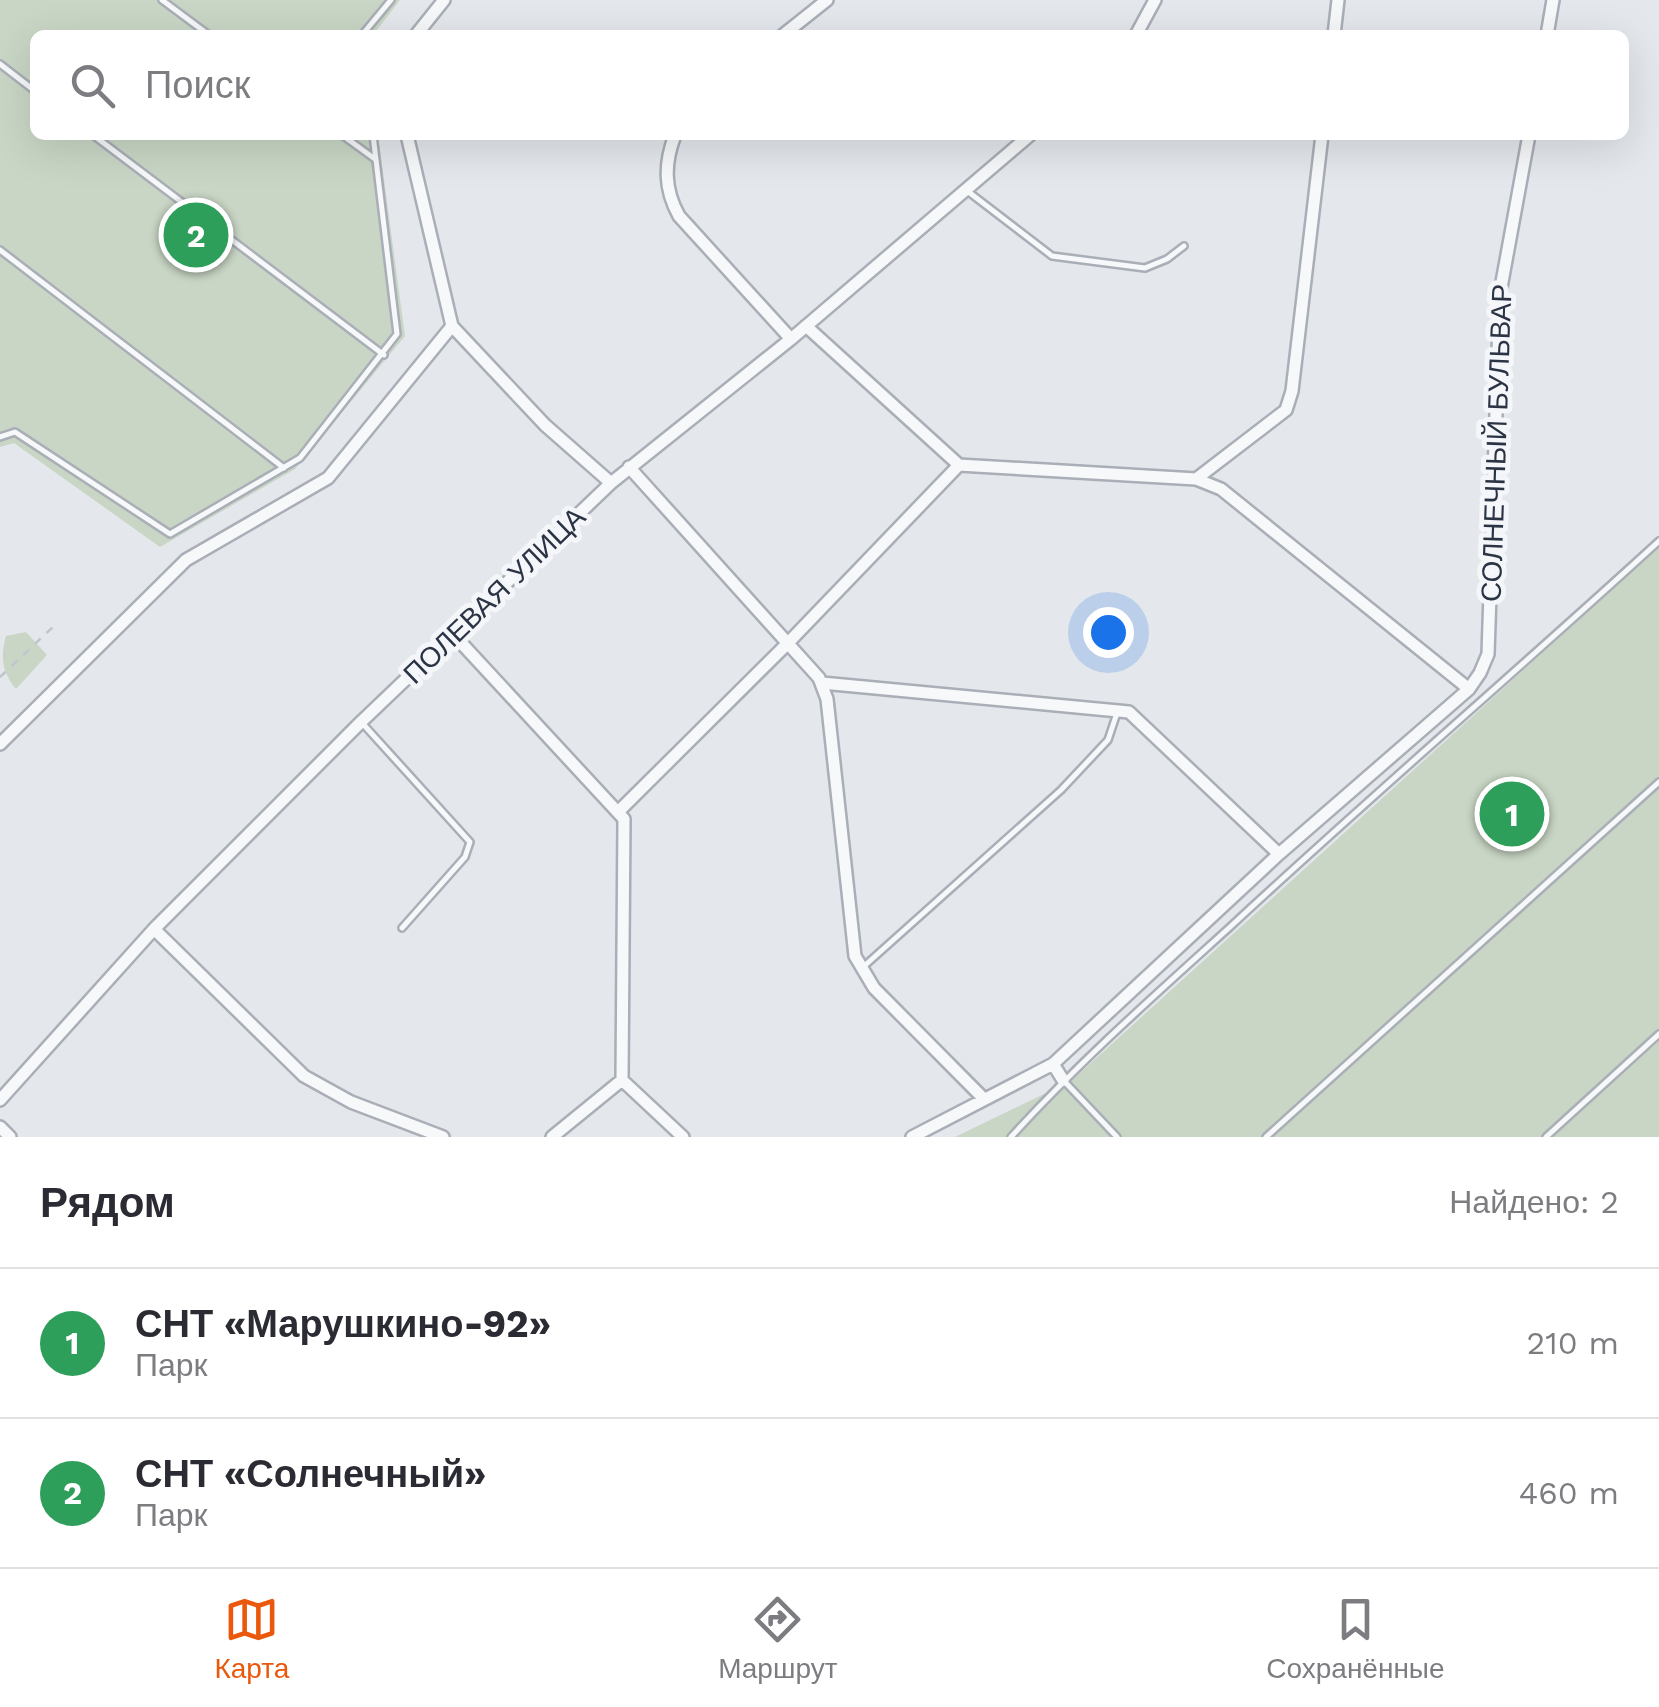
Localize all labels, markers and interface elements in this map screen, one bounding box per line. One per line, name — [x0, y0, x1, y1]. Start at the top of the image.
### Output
search box — [30, 30, 1629, 140]
icon: search — [65, 58, 120, 113]
text: Поиск — [145, 63, 250, 107]
pin: 2 — [164, 198, 228, 272]
street label: СОЛНЕЧНЫЙ БУЛЬВАР — [1474, 283, 1519, 603]
street label: ПОЛЕВАЯ УЛИЦА — [397, 500, 592, 690]
your location — [1083, 607, 1134, 658]
pin: 1 — [1480, 776, 1544, 852]
text: Рядом — [40, 1178, 175, 1227]
text: Найдено: 2 — [1449, 1183, 1619, 1221]
text: СНТ «Марушкино-92» — [135, 1302, 551, 1346]
text: 1 — [66, 1324, 79, 1362]
text: 210 m — [1527, 1324, 1619, 1362]
text: Парк — [135, 1346, 208, 1384]
text: СНТ «Солнечный» — [135, 1452, 486, 1496]
text: 2 — [63, 1474, 82, 1512]
text: 460 m — [1519, 1474, 1619, 1512]
text: Парк — [135, 1496, 208, 1534]
tab: Карта — [214, 1592, 289, 1685]
tab: Маршрут — [718, 1592, 837, 1685]
tab: Сохранённые — [1266, 1592, 1445, 1685]

